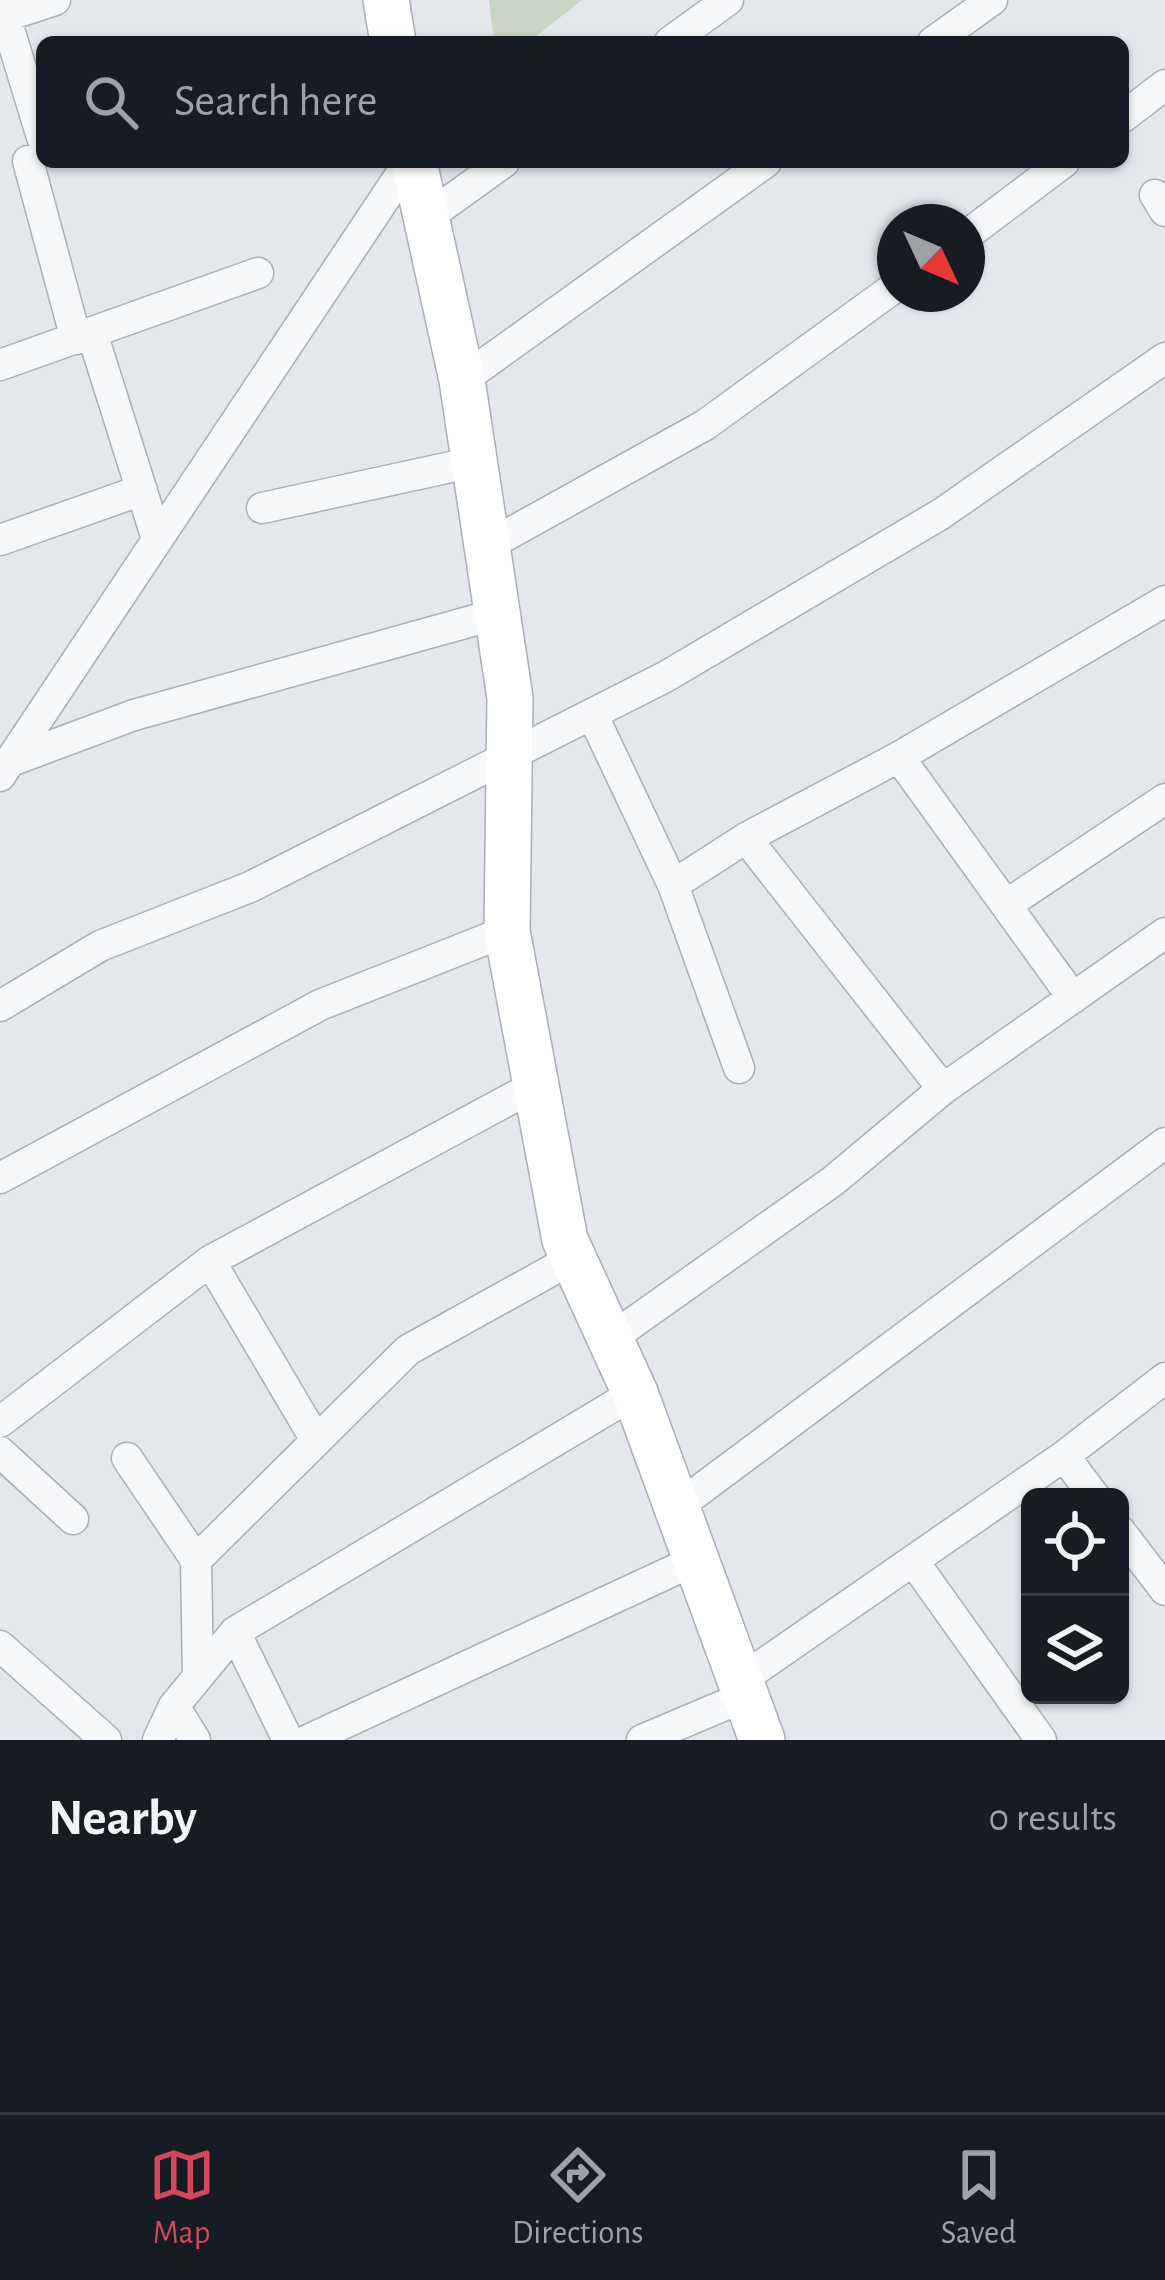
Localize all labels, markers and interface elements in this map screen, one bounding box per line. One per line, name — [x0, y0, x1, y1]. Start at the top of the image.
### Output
search box — [36, 36, 1129, 168]
icon: search — [78, 69, 144, 135]
text: Search here — [174, 79, 377, 124]
north arrow — [877, 204, 985, 312]
map controls — [1021, 1488, 1129, 1704]
button: locate — [1021, 1488, 1129, 1596]
button: layers — [1021, 1596, 1129, 1704]
text: Nearby — [48, 1793, 197, 1844]
text: 0 results — [989, 1799, 1117, 1838]
tab: Map — [149, 2142, 215, 2254]
tab: Directions — [512, 2142, 643, 2254]
tab: Saved — [941, 2142, 1016, 2254]

